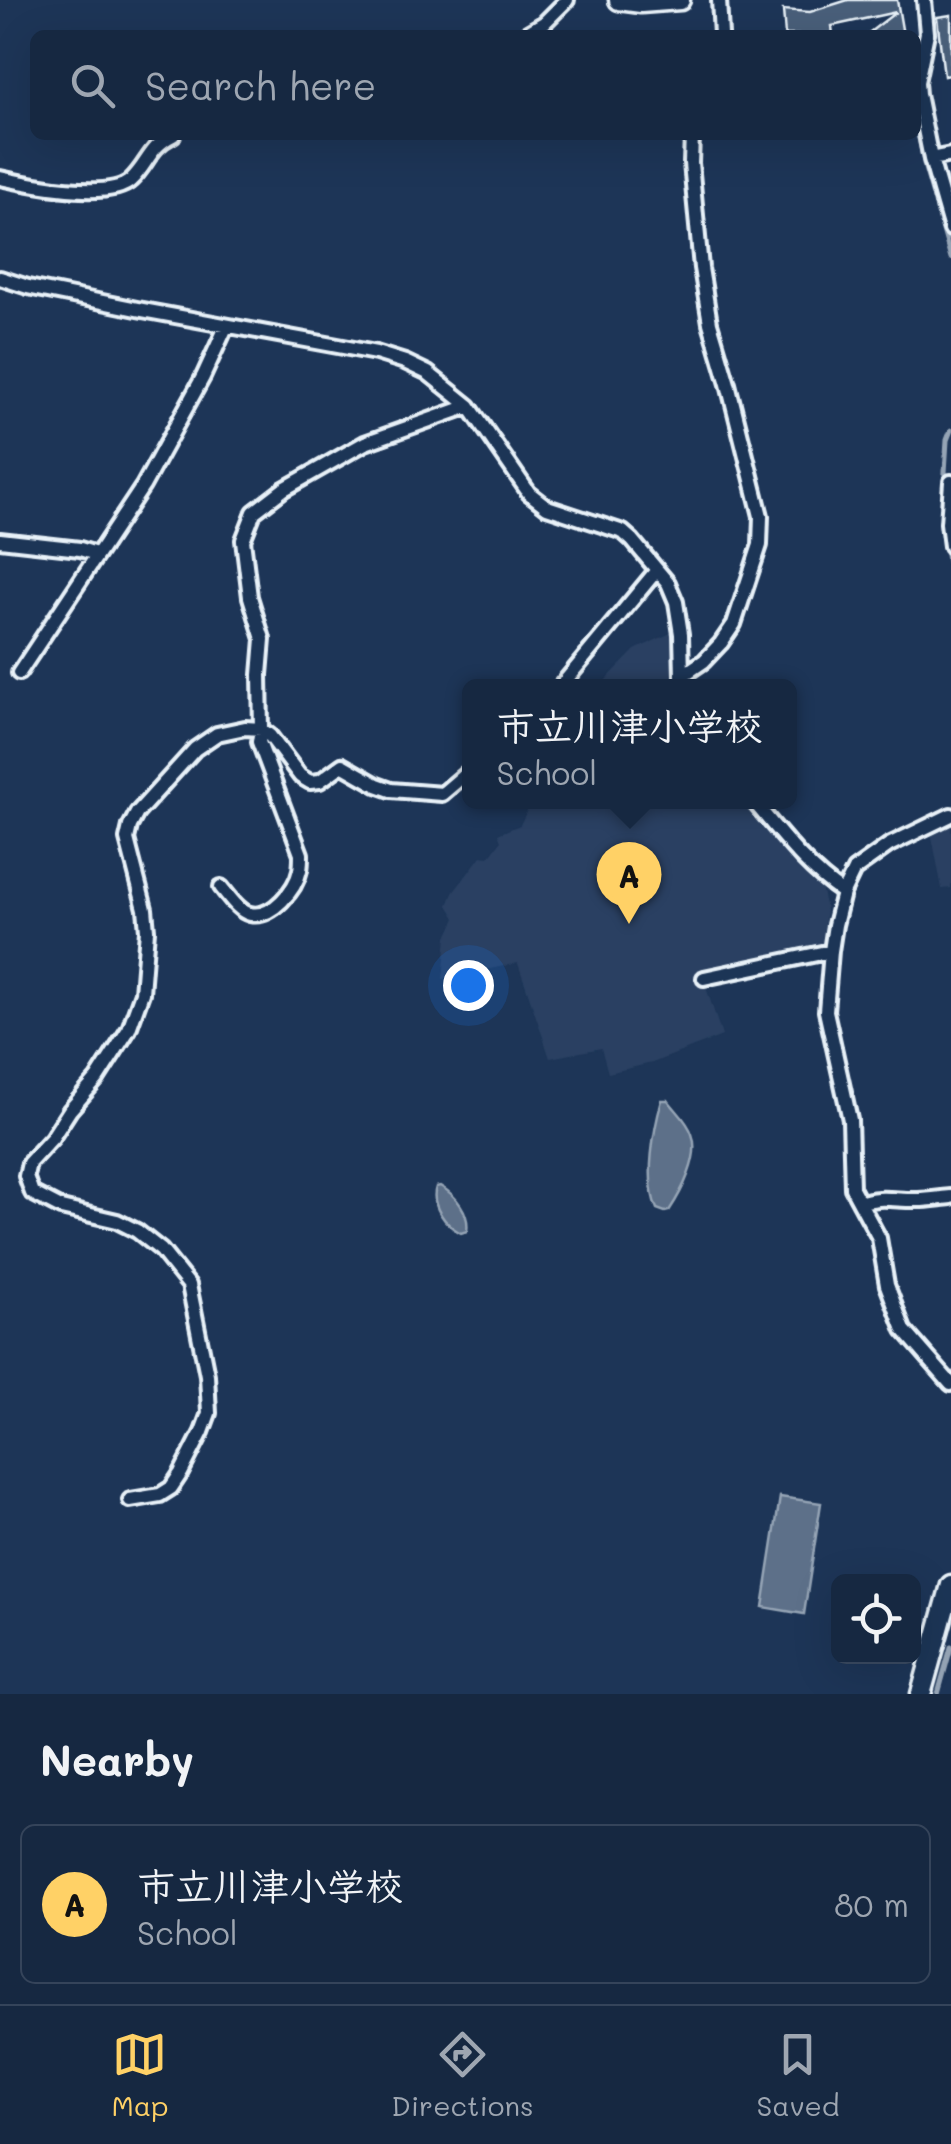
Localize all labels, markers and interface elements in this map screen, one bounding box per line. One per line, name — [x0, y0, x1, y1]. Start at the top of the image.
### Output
search box — [30, 30, 921, 140]
icon: search — [65, 58, 120, 113]
text: Search here — [145, 60, 376, 110]
popup — [462, 679, 797, 809]
text: 市立川津小学校 — [496, 700, 763, 750]
text: School — [496, 751, 597, 793]
pin: A — [596, 842, 662, 924]
your location — [443, 960, 494, 1011]
map controls — [831, 1574, 921, 1664]
button: locate — [831, 1574, 921, 1664]
text: Nearby — [40, 1732, 194, 1787]
text: 市立川津小学校 — [137, 1860, 403, 1910]
text: A — [63, 1883, 86, 1925]
text: 80 m — [834, 1883, 909, 1925]
text: School — [137, 1911, 238, 1953]
tab: Map — [111, 2027, 168, 2123]
tab: Directions — [391, 2027, 534, 2123]
tab: Saved — [756, 2027, 840, 2123]

